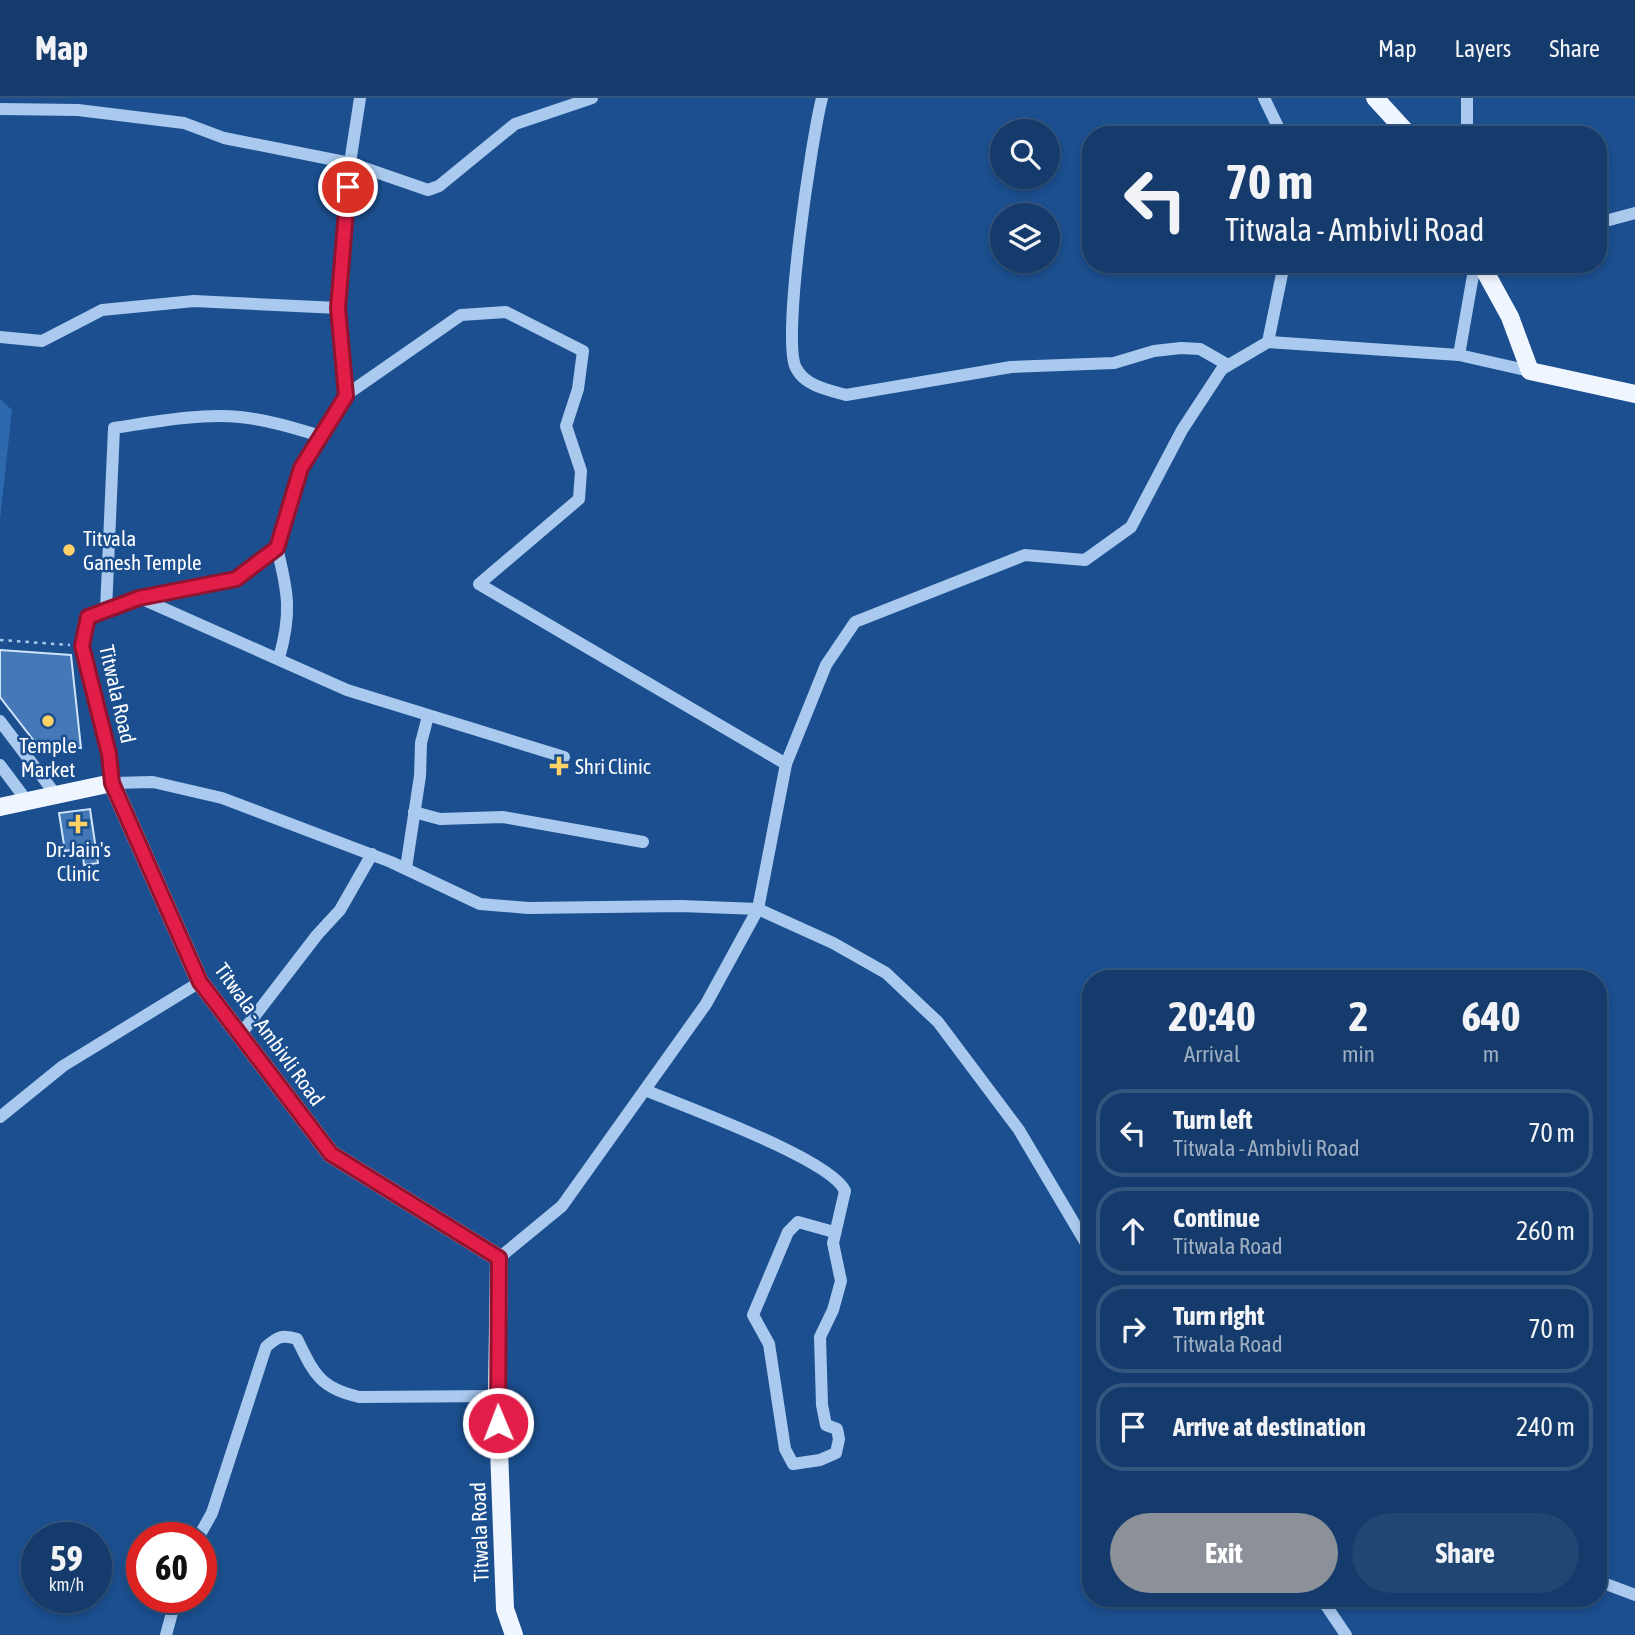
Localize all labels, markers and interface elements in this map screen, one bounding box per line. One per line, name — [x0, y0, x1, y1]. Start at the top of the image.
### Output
text: Map — [35, 29, 88, 67]
text: Map — [1378, 35, 1417, 62]
text: Layers — [1455, 35, 1511, 62]
text: Share — [1549, 35, 1600, 62]
map controls — [990, 119, 1060, 273]
button: search — [990, 119, 1060, 189]
text: 70 m — [1225, 153, 1313, 209]
icon: left — [1110, 154, 1201, 245]
pin — [318, 157, 378, 217]
icon: arrive — [329, 168, 367, 206]
button: layers — [990, 203, 1060, 273]
text: Titwala - Ambivli Road — [1225, 211, 1485, 248]
place label: Titvala Ganesh Temple — [83, 526, 202, 574]
marker: Titvala Ganesh Temple — [61, 542, 77, 558]
street label: Titwala Road — [95, 643, 141, 745]
marker: Temple Market — [40, 713, 56, 729]
place label: Temple Market — [19, 733, 77, 781]
place label: Shri Clinic — [575, 754, 651, 778]
marker: Shri Clinic — [549, 756, 569, 776]
marker: Dr. Jain's Clinic — [68, 814, 88, 834]
place label: Dr. Jain's Clinic — [45, 837, 111, 885]
street label: Titwala - Ambivli Road — [210, 958, 330, 1110]
text: 20:40 — [1168, 992, 1256, 1040]
text: 2 — [1349, 992, 1368, 1040]
text: 640 — [1461, 992, 1521, 1040]
text: Arrival — [1184, 1041, 1240, 1067]
text: min — [1342, 1041, 1375, 1067]
text: m — [1483, 1041, 1499, 1067]
text: Turn left — [1173, 1105, 1253, 1135]
icon: left — [1114, 1114, 1152, 1152]
text: 70 m — [1528, 1118, 1575, 1148]
text: Titwala - Ambivli Road — [1173, 1135, 1360, 1161]
text: Continue — [1173, 1203, 1260, 1233]
icon: ahead — [1114, 1212, 1152, 1250]
text: 260 m — [1516, 1216, 1575, 1246]
text: Titwala Road — [1173, 1233, 1283, 1259]
text: Turn right — [1173, 1301, 1264, 1331]
icon: right — [1114, 1310, 1152, 1348]
text: 70 m — [1528, 1314, 1575, 1344]
text: Titwala Road — [1173, 1331, 1283, 1357]
position arrow — [461, 1386, 535, 1460]
icon: arrive — [1114, 1408, 1152, 1446]
text: Arrive at destination — [1173, 1412, 1366, 1442]
text: 240 m — [1516, 1412, 1575, 1442]
street label: Titwala Road — [465, 1482, 493, 1582]
button: Exit — [1110, 1513, 1338, 1593]
button: Share — [1352, 1513, 1579, 1593]
speed limit sign: 60 — [126, 1522, 217, 1613]
text: 59 — [50, 1538, 83, 1578]
text: km/h — [49, 1574, 84, 1595]

